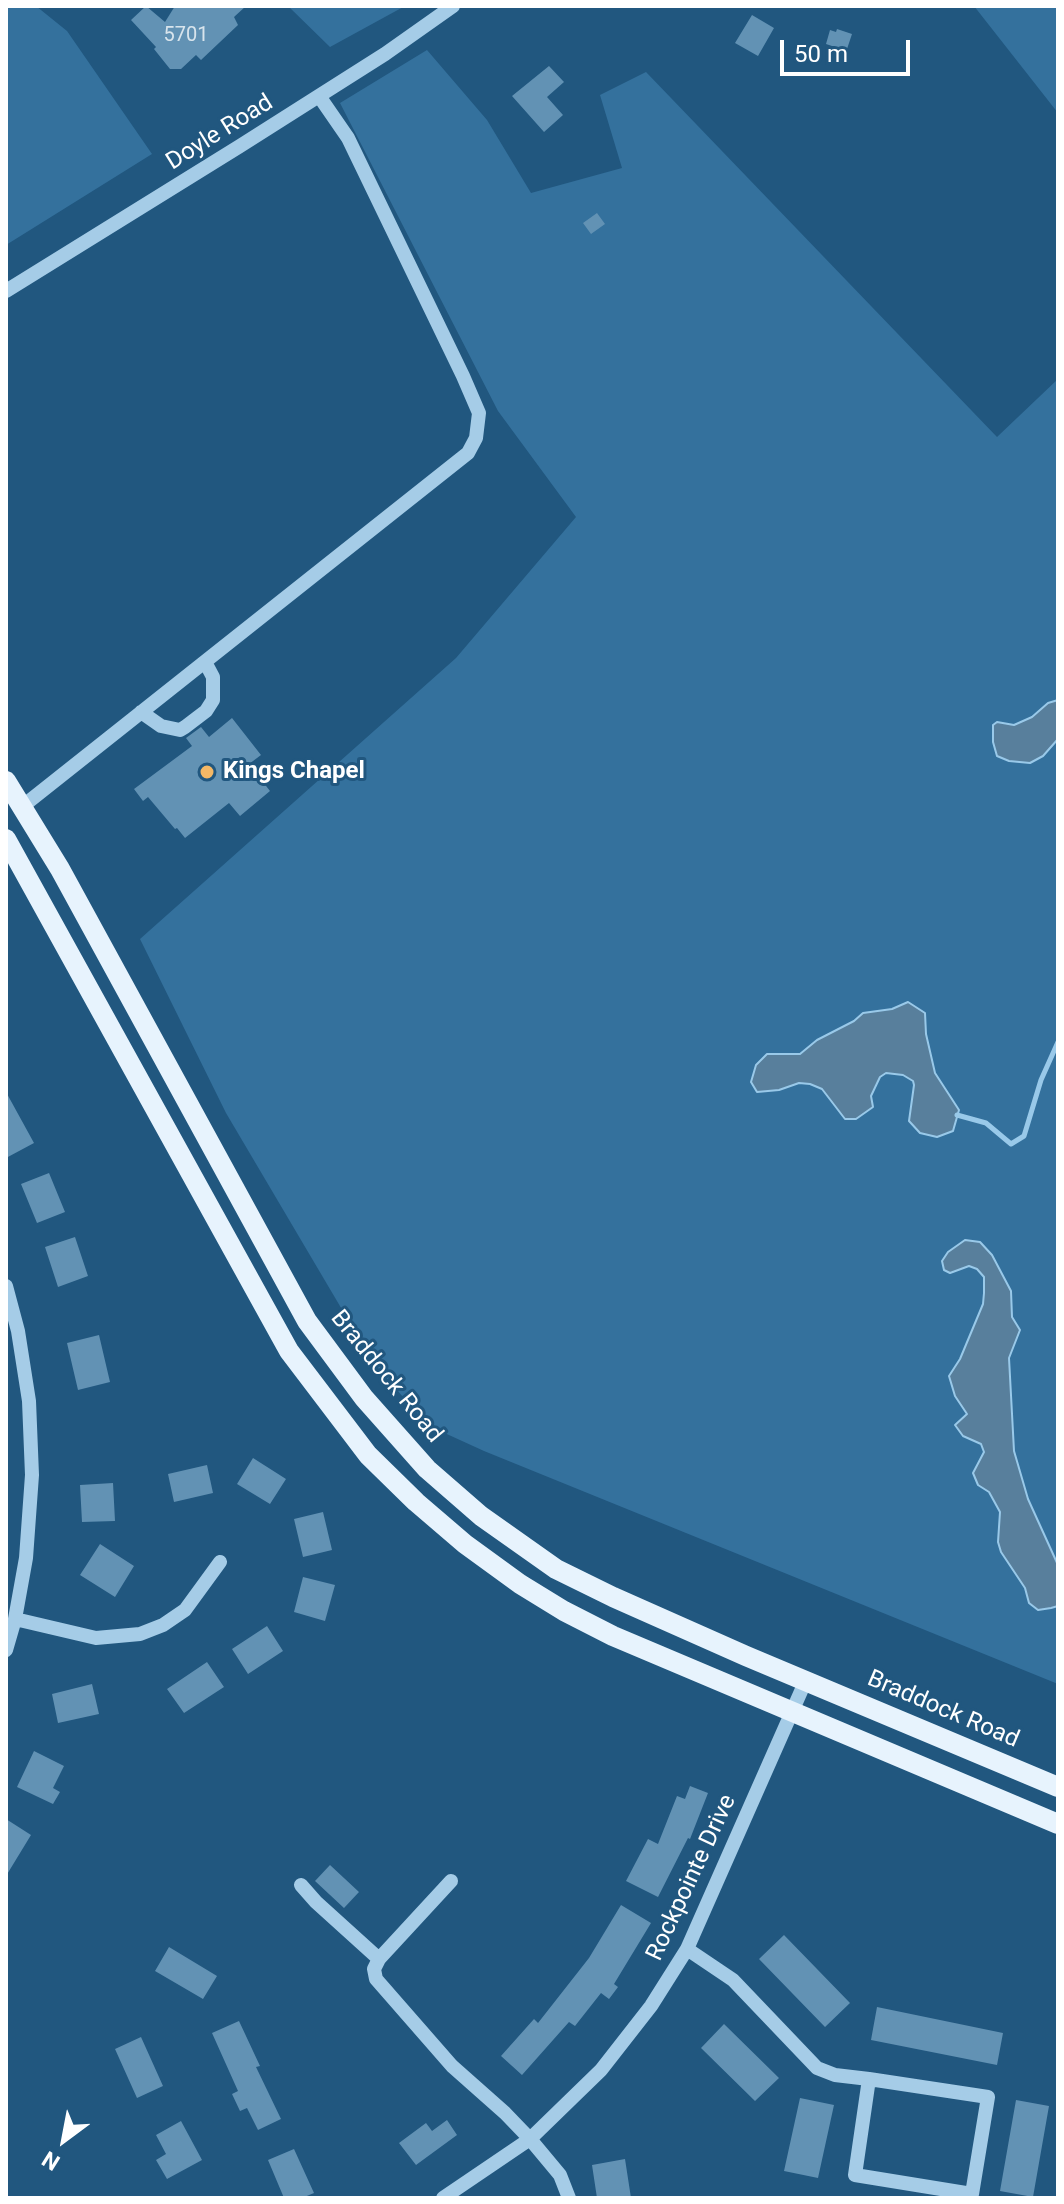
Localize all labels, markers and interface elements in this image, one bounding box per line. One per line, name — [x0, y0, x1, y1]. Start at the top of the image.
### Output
house number: 5701 — [164, 24, 208, 48]
scale bar — [784, 24, 914, 74]
text: 50 m — [794, 40, 848, 68]
street label: Doyle Road — [161, 89, 279, 177]
place label: Kings Chapel — [223, 758, 365, 786]
marker: Kings Chapel — [198, 763, 216, 781]
street label: Braddock Road — [324, 1305, 448, 1449]
street label: Braddock Road — [863, 1665, 1023, 1755]
street label: Rockpointe Drive — [641, 1790, 743, 1966]
north arrow — [24, 2100, 104, 2180]
text: N — [38, 2146, 64, 2175]

